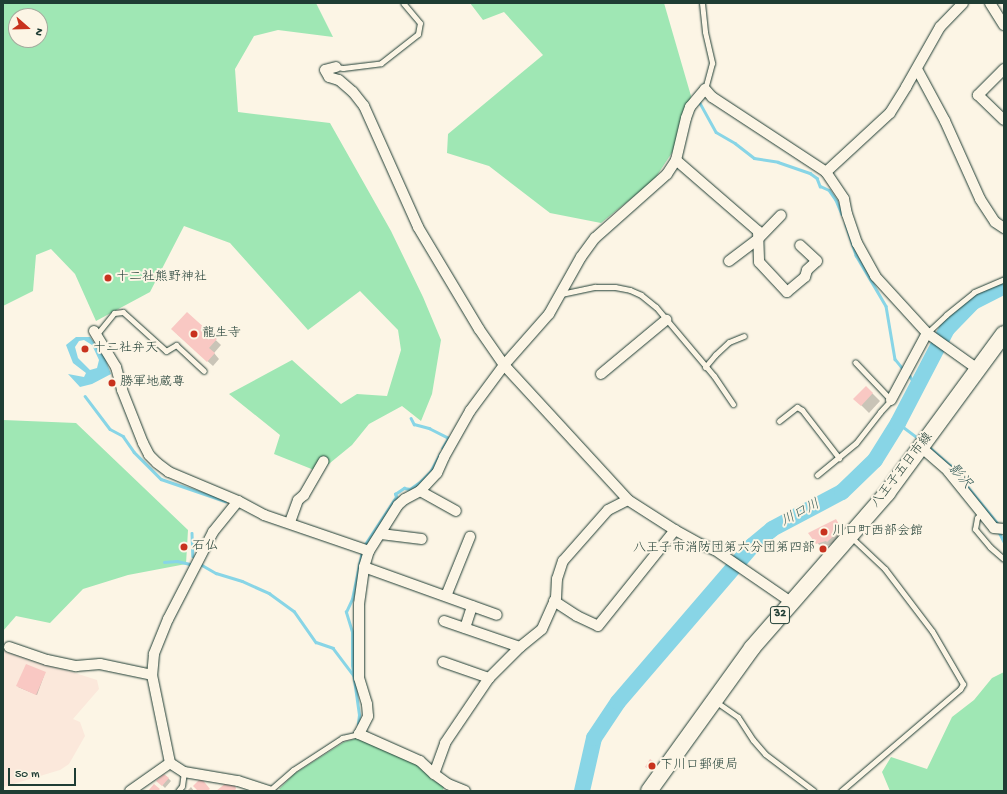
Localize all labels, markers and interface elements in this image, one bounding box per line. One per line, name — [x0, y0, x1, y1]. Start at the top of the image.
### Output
north arrow — [8, 8, 48, 48]
text: N — [31, 26, 45, 37]
place label: 十二社熊野神社 — [116, 270, 207, 286]
marker: 十二社熊野神社 — [103, 273, 113, 283]
place label: 龍生寺 — [202, 326, 241, 342]
marker: 龍生寺 — [189, 329, 199, 339]
place label: 十二社弁天 — [93, 341, 158, 357]
marker: 十二社弁天 — [80, 344, 90, 354]
place label: 勝軍地蔵尊 — [120, 375, 185, 391]
marker: 勝軍地蔵尊 — [107, 378, 117, 388]
street label: 八王子五日市線 — [869, 430, 937, 512]
water label: 影沢 — [943, 461, 975, 493]
water label: 川口川 — [779, 497, 823, 531]
place label: 川口町西部会館 — [832, 524, 923, 540]
marker: 川口町西部会館 — [819, 527, 829, 537]
place label: 石仏 — [192, 539, 218, 555]
place label: 八王子市消防団第六分団第四部 — [633, 541, 815, 557]
marker: 石仏 — [179, 542, 189, 552]
marker: 八王子市消防団第六分団第四部 — [818, 544, 828, 554]
road number: 32 — [769, 605, 791, 625]
place label: 下川口郵便局 — [660, 758, 738, 774]
scale bar — [10, 760, 78, 786]
marker: 下川口郵便局 — [647, 761, 657, 771]
text: 50 m — [15, 768, 40, 782]

